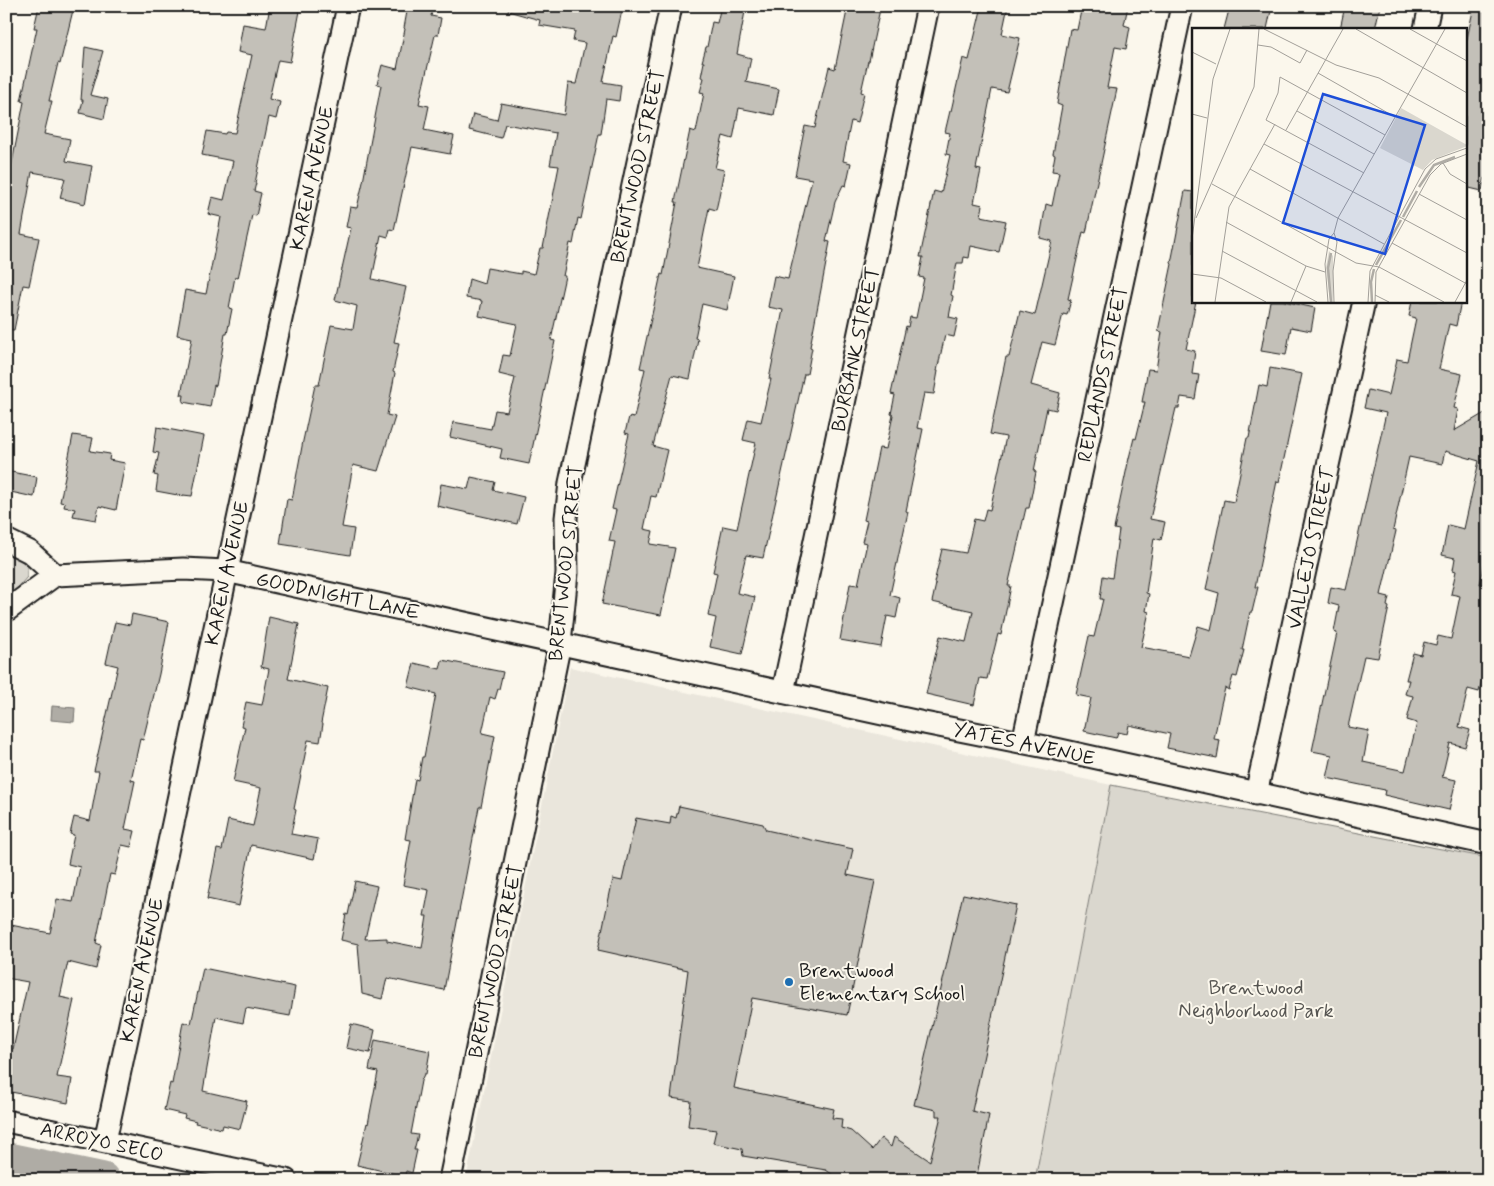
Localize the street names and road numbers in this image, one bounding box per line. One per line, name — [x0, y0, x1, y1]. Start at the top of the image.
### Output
street label: BRENTWOOD STREET — [605, 67, 672, 266]
street label: KAREN AVENUE — [284, 104, 341, 253]
street label: BURBANK STREET — [826, 264, 887, 434]
street label: REDLANDS STREET — [1072, 284, 1135, 465]
street label: VALLEJO STREET — [1281, 463, 1342, 632]
street label: BRENTWOOD STREET — [543, 464, 590, 663]
street label: KAREN AVENUE — [199, 499, 256, 648]
street label: GOODNIGHT LANE — [253, 566, 422, 627]
street label: YATES AVENUE — [950, 716, 1097, 773]
street label: BRENTWOOD STREET — [463, 862, 530, 1061]
street label: KAREN AVENUE — [114, 896, 171, 1045]
street label: ARROYO SECO — [38, 1116, 166, 1169]

